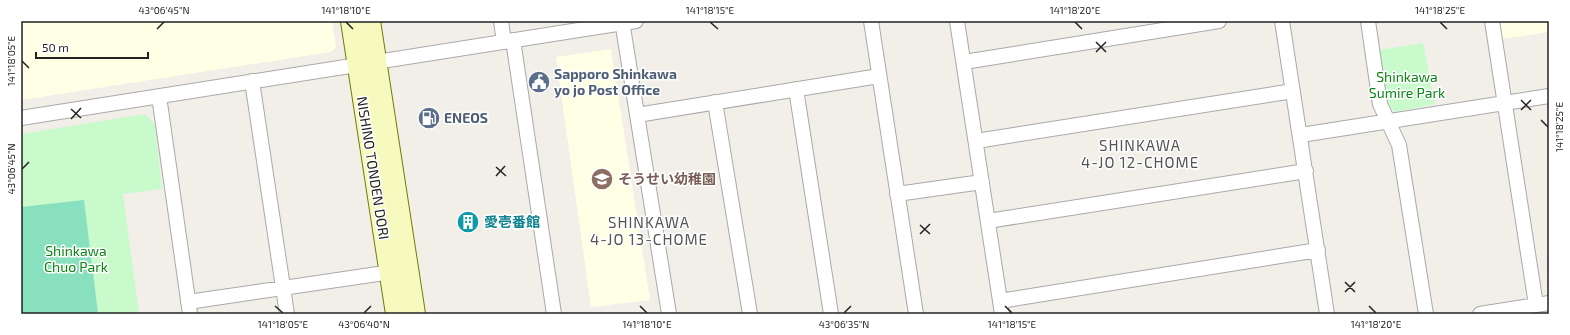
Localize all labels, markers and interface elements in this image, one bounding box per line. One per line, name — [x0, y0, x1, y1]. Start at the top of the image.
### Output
text: 43°06'45"N — [138, 4, 190, 16]
text: 141°18'10"E — [321, 4, 371, 16]
text: 141°18'15"E — [686, 4, 735, 16]
text: 141°18'20"E — [1050, 4, 1101, 16]
text: 141°18'25"E — [1415, 4, 1465, 16]
scale bar — [36, 34, 148, 60]
text: 141°18'05"E — [5, 35, 17, 86]
text: 50 m — [42, 40, 69, 54]
place label: Sapporo Shinkawa yo jo Post Office — [554, 65, 677, 98]
park label: Shinkawa Sumire Park — [1369, 68, 1445, 101]
public building icon: Sapporo Shinkawa yo jo Post Office — [526, 69, 552, 95]
street label: NISHINO TONDEN DORI — [354, 95, 393, 241]
text: 141°18'25"E — [1553, 102, 1565, 152]
fuel station icon: ENEOS — [416, 105, 442, 131]
place label: ENEOS — [444, 109, 488, 126]
district label: SHINKAWA 4-JO 12-CHOME — [1081, 136, 1199, 171]
text: 43°06'45"N — [5, 143, 17, 195]
school or university icon: そうせい幼稚園 — [589, 166, 615, 192]
place label: そうせい幼稚園 — [618, 170, 716, 187]
building icon: 愛壱番館 — [455, 209, 481, 235]
place label: 愛壱番館 — [484, 213, 540, 230]
district label: SHINKAWA 4-JO 13-CHOME — [590, 213, 708, 248]
park label: Shinkawa Chuo Park — [44, 242, 108, 275]
text: 141°18'05"E — [258, 318, 309, 330]
text: 43°06'40"N — [338, 318, 390, 330]
text: 141°18'10"E — [622, 318, 672, 330]
text: 43°06'35"N — [819, 318, 869, 330]
text: 141°18'15"E — [988, 318, 1037, 330]
text: 141°18'20"E — [1351, 318, 1402, 330]

